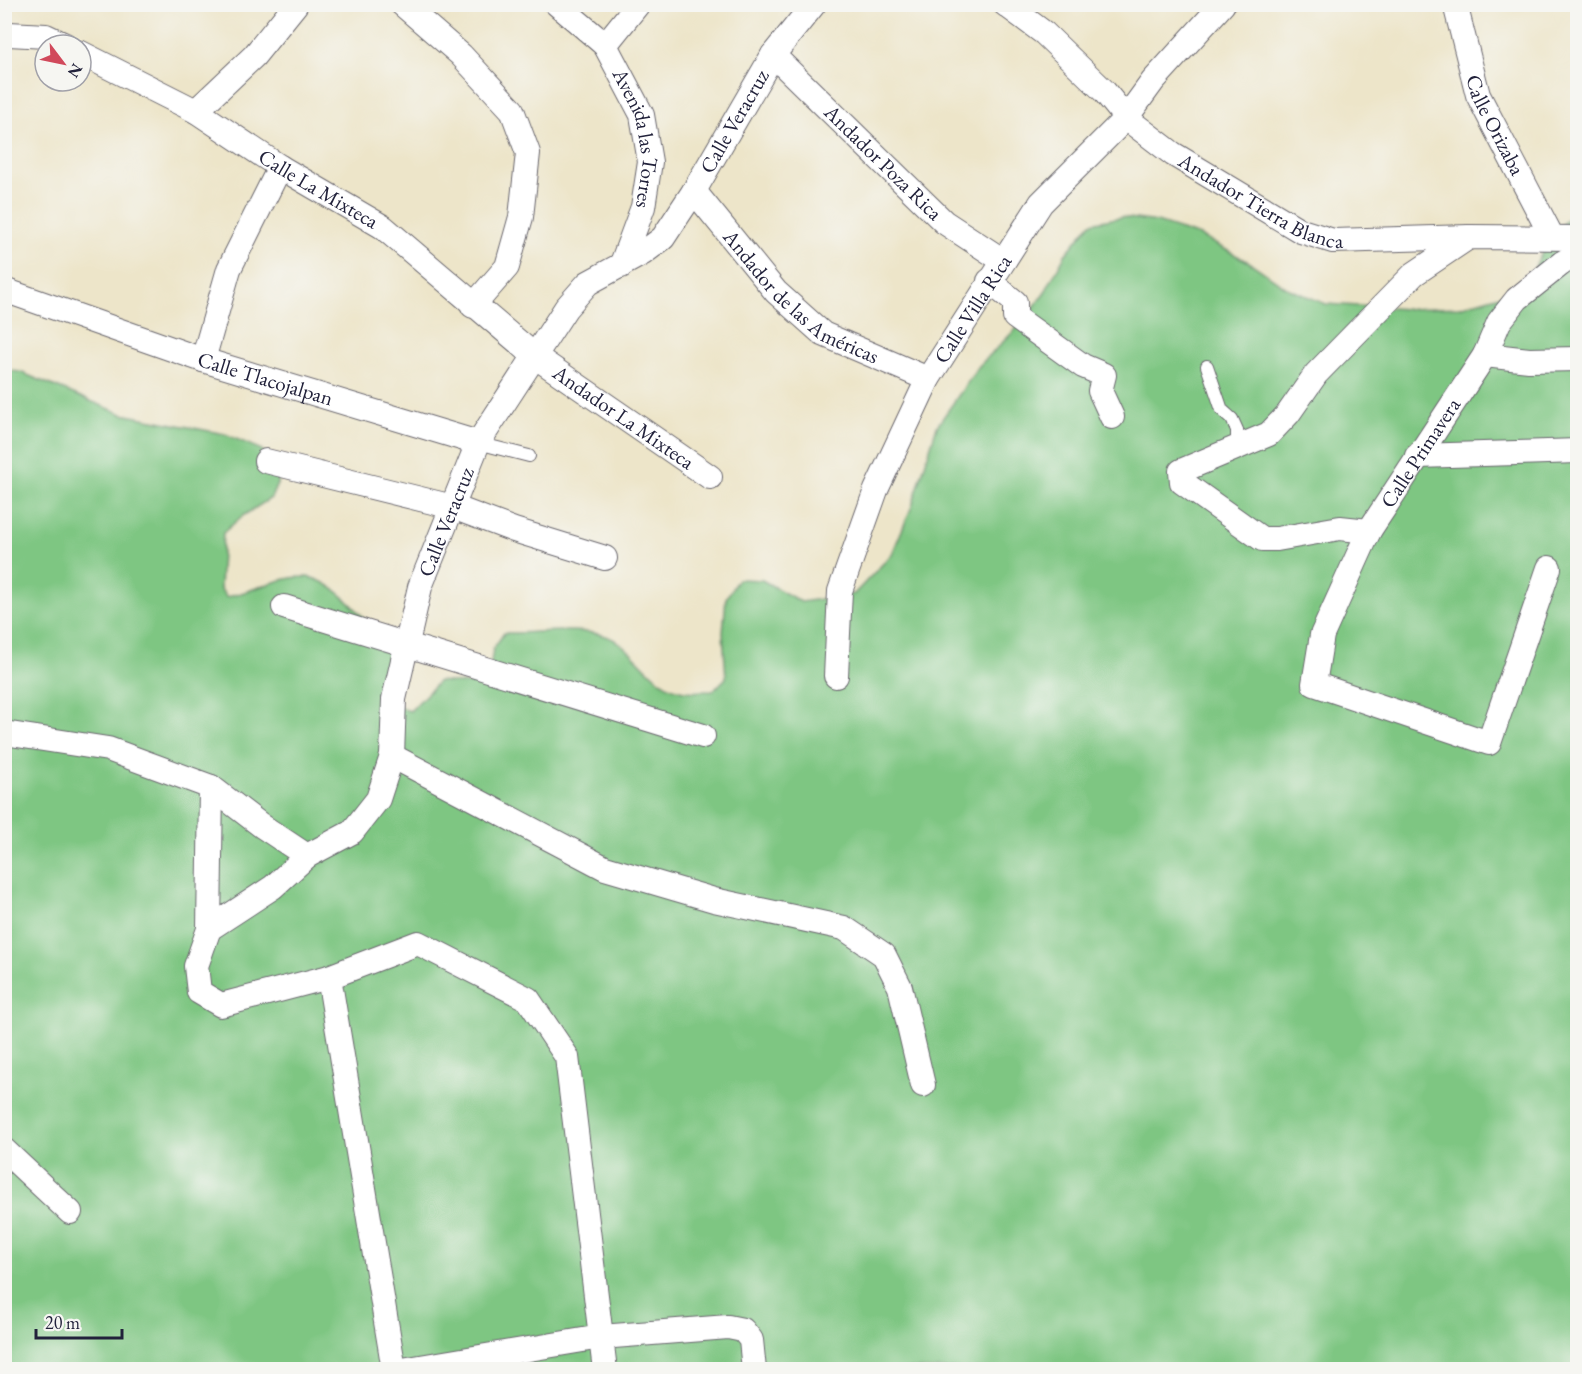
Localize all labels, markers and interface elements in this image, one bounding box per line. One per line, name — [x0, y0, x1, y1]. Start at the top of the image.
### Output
north arrow — [33, 33, 93, 93]
text: N — [63, 60, 88, 82]
street label: Avenida las Torres — [606, 63, 665, 210]
street label: Calle Veracruz — [693, 64, 775, 178]
street label: Calle Orizaba — [1460, 72, 1532, 180]
street label: Andador Poza Rica — [818, 98, 949, 226]
street label: Calle La Mixteca — [253, 142, 384, 235]
street label: Andador Tierra Blanca — [1173, 146, 1344, 254]
street label: Andador de las Américas — [717, 223, 883, 369]
street label: Calle Villa Rica — [928, 249, 1018, 368]
street label: Calle Tlacojalpan — [194, 345, 336, 411]
street label: Andador La Mixteca — [547, 358, 700, 476]
street label: Calle Primavera — [1374, 392, 1466, 513]
street label: Calle Veracruz — [412, 463, 480, 580]
scale bar — [36, 1302, 122, 1340]
text: 20 m — [45, 1311, 80, 1334]

